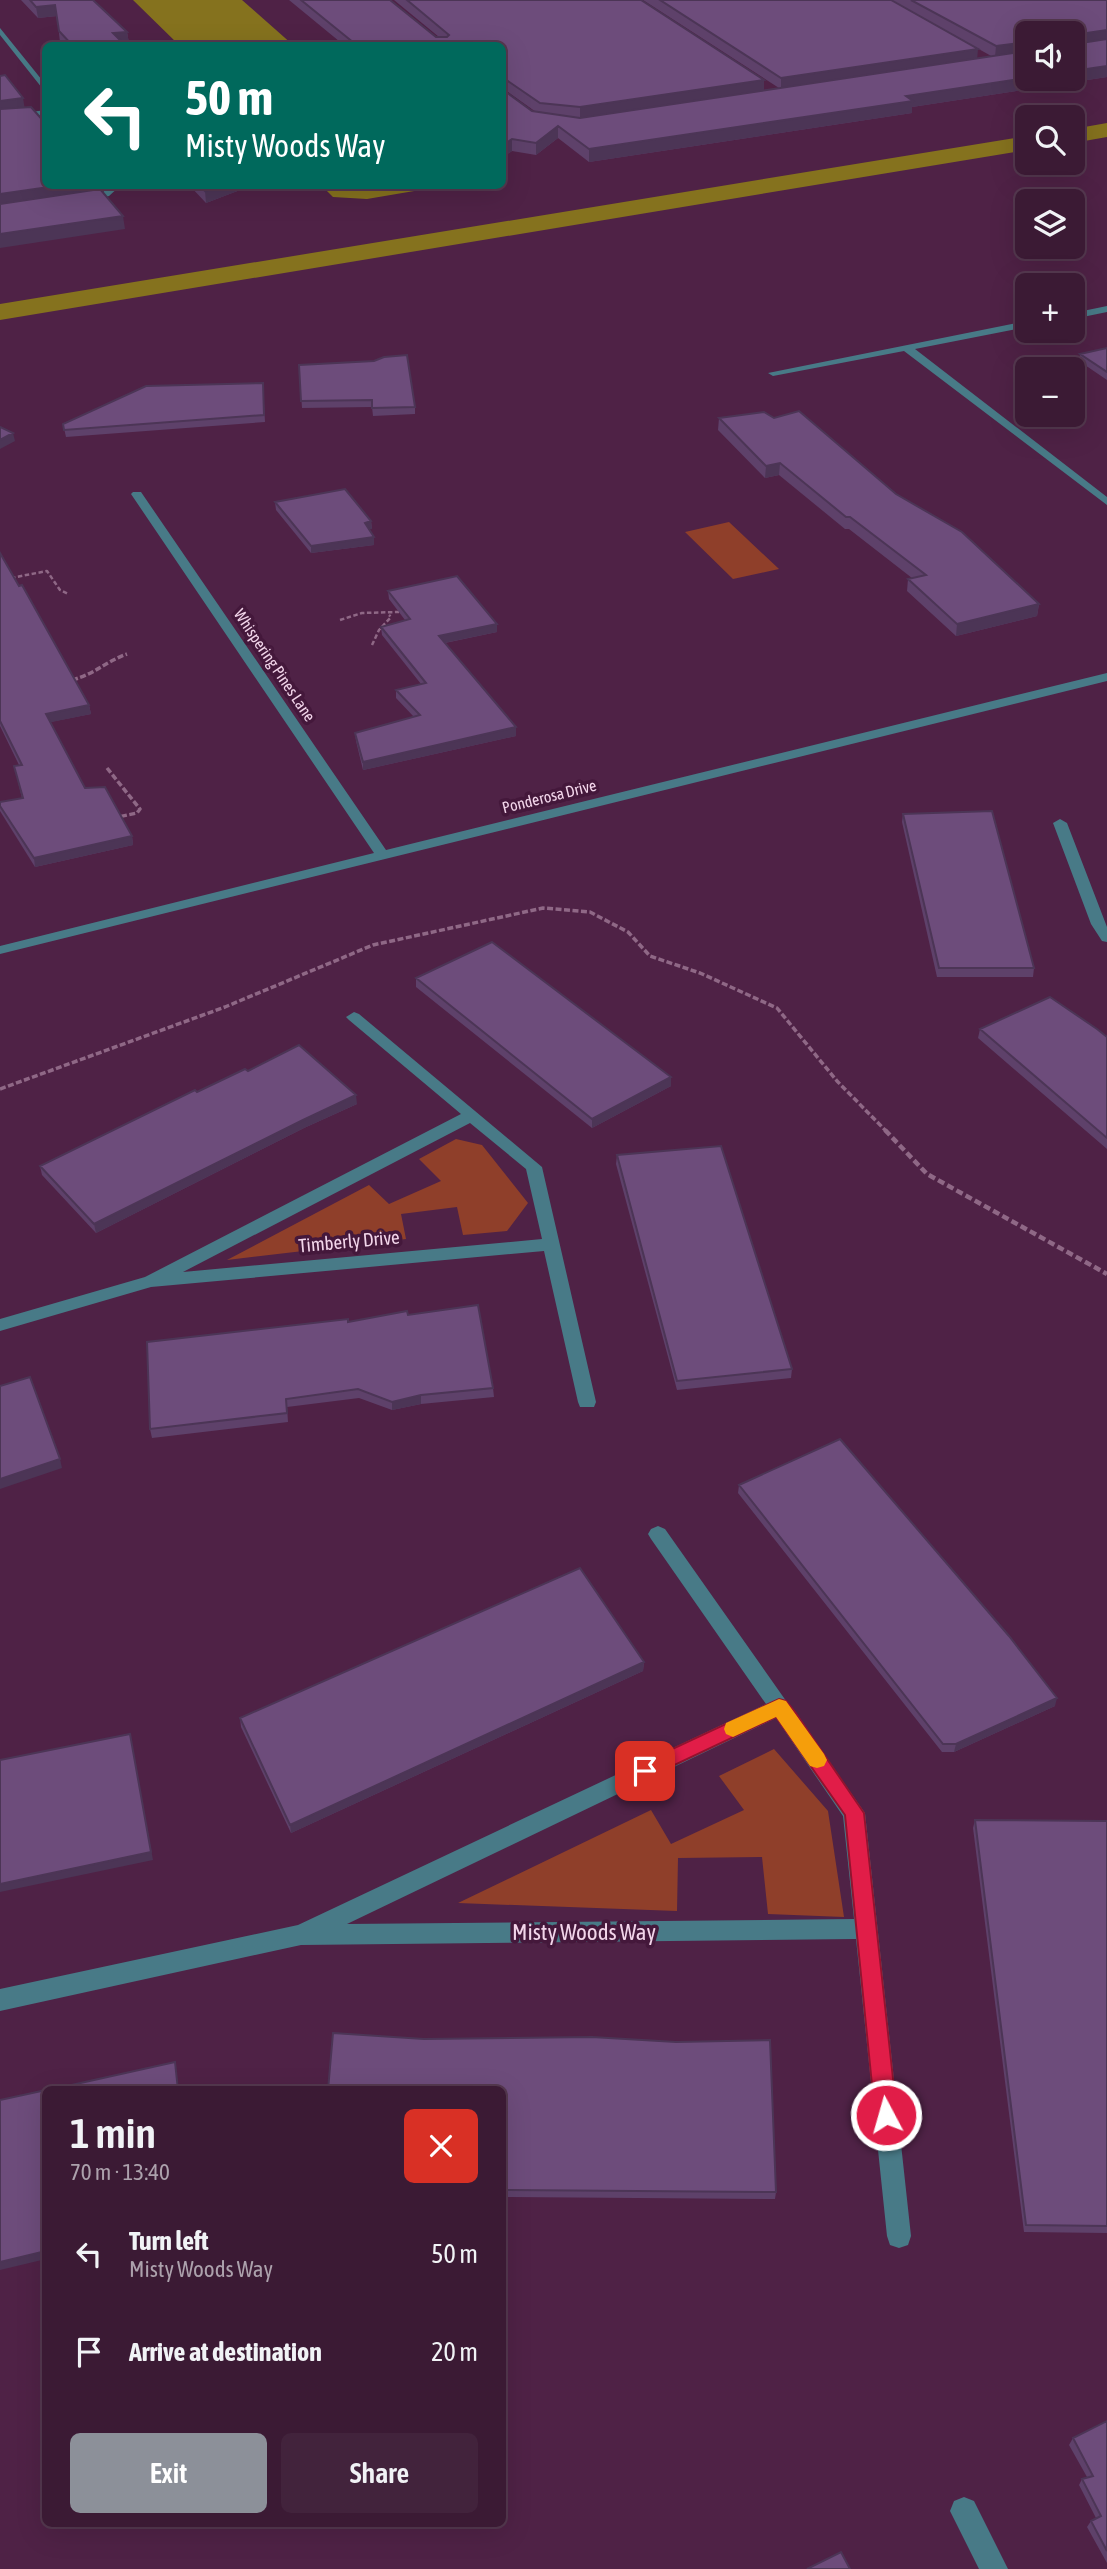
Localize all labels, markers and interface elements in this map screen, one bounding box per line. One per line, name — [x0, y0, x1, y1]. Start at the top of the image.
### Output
map controls — [1015, 21, 1085, 427]
button: sound — [1015, 21, 1085, 91]
text: 50 m — [185, 69, 273, 125]
icon: left — [70, 70, 161, 161]
button: search — [1015, 105, 1085, 175]
text: Misty Woods Way — [185, 127, 385, 164]
button: layers — [1015, 189, 1085, 259]
button: + — [1015, 273, 1085, 343]
button: − — [1015, 357, 1085, 427]
street label: Whispering Pines Lane — [230, 605, 319, 725]
street label: Ponderosa Drive — [500, 776, 598, 816]
street label: Timberly Drive — [298, 1226, 400, 1256]
pin — [615, 1741, 675, 1801]
icon: arrive — [626, 1752, 664, 1790]
street label: Misty Woods Way — [512, 1919, 656, 1945]
position arrow — [849, 2078, 923, 2152]
text: 1 min — [70, 2109, 156, 2157]
button: close — [404, 2109, 478, 2183]
text: 70 m · 13:40 — [70, 2159, 170, 2185]
text: Turn left — [129, 2226, 209, 2256]
icon: left — [70, 2235, 108, 2273]
text: 50 m — [431, 2239, 478, 2269]
text: Misty Woods Way — [129, 2256, 273, 2282]
icon: arrive — [70, 2333, 108, 2371]
text: Arrive at destination — [129, 2337, 322, 2367]
text: 20 m — [431, 2337, 478, 2367]
button: Exit — [70, 2433, 267, 2513]
button: Share — [281, 2433, 478, 2513]

